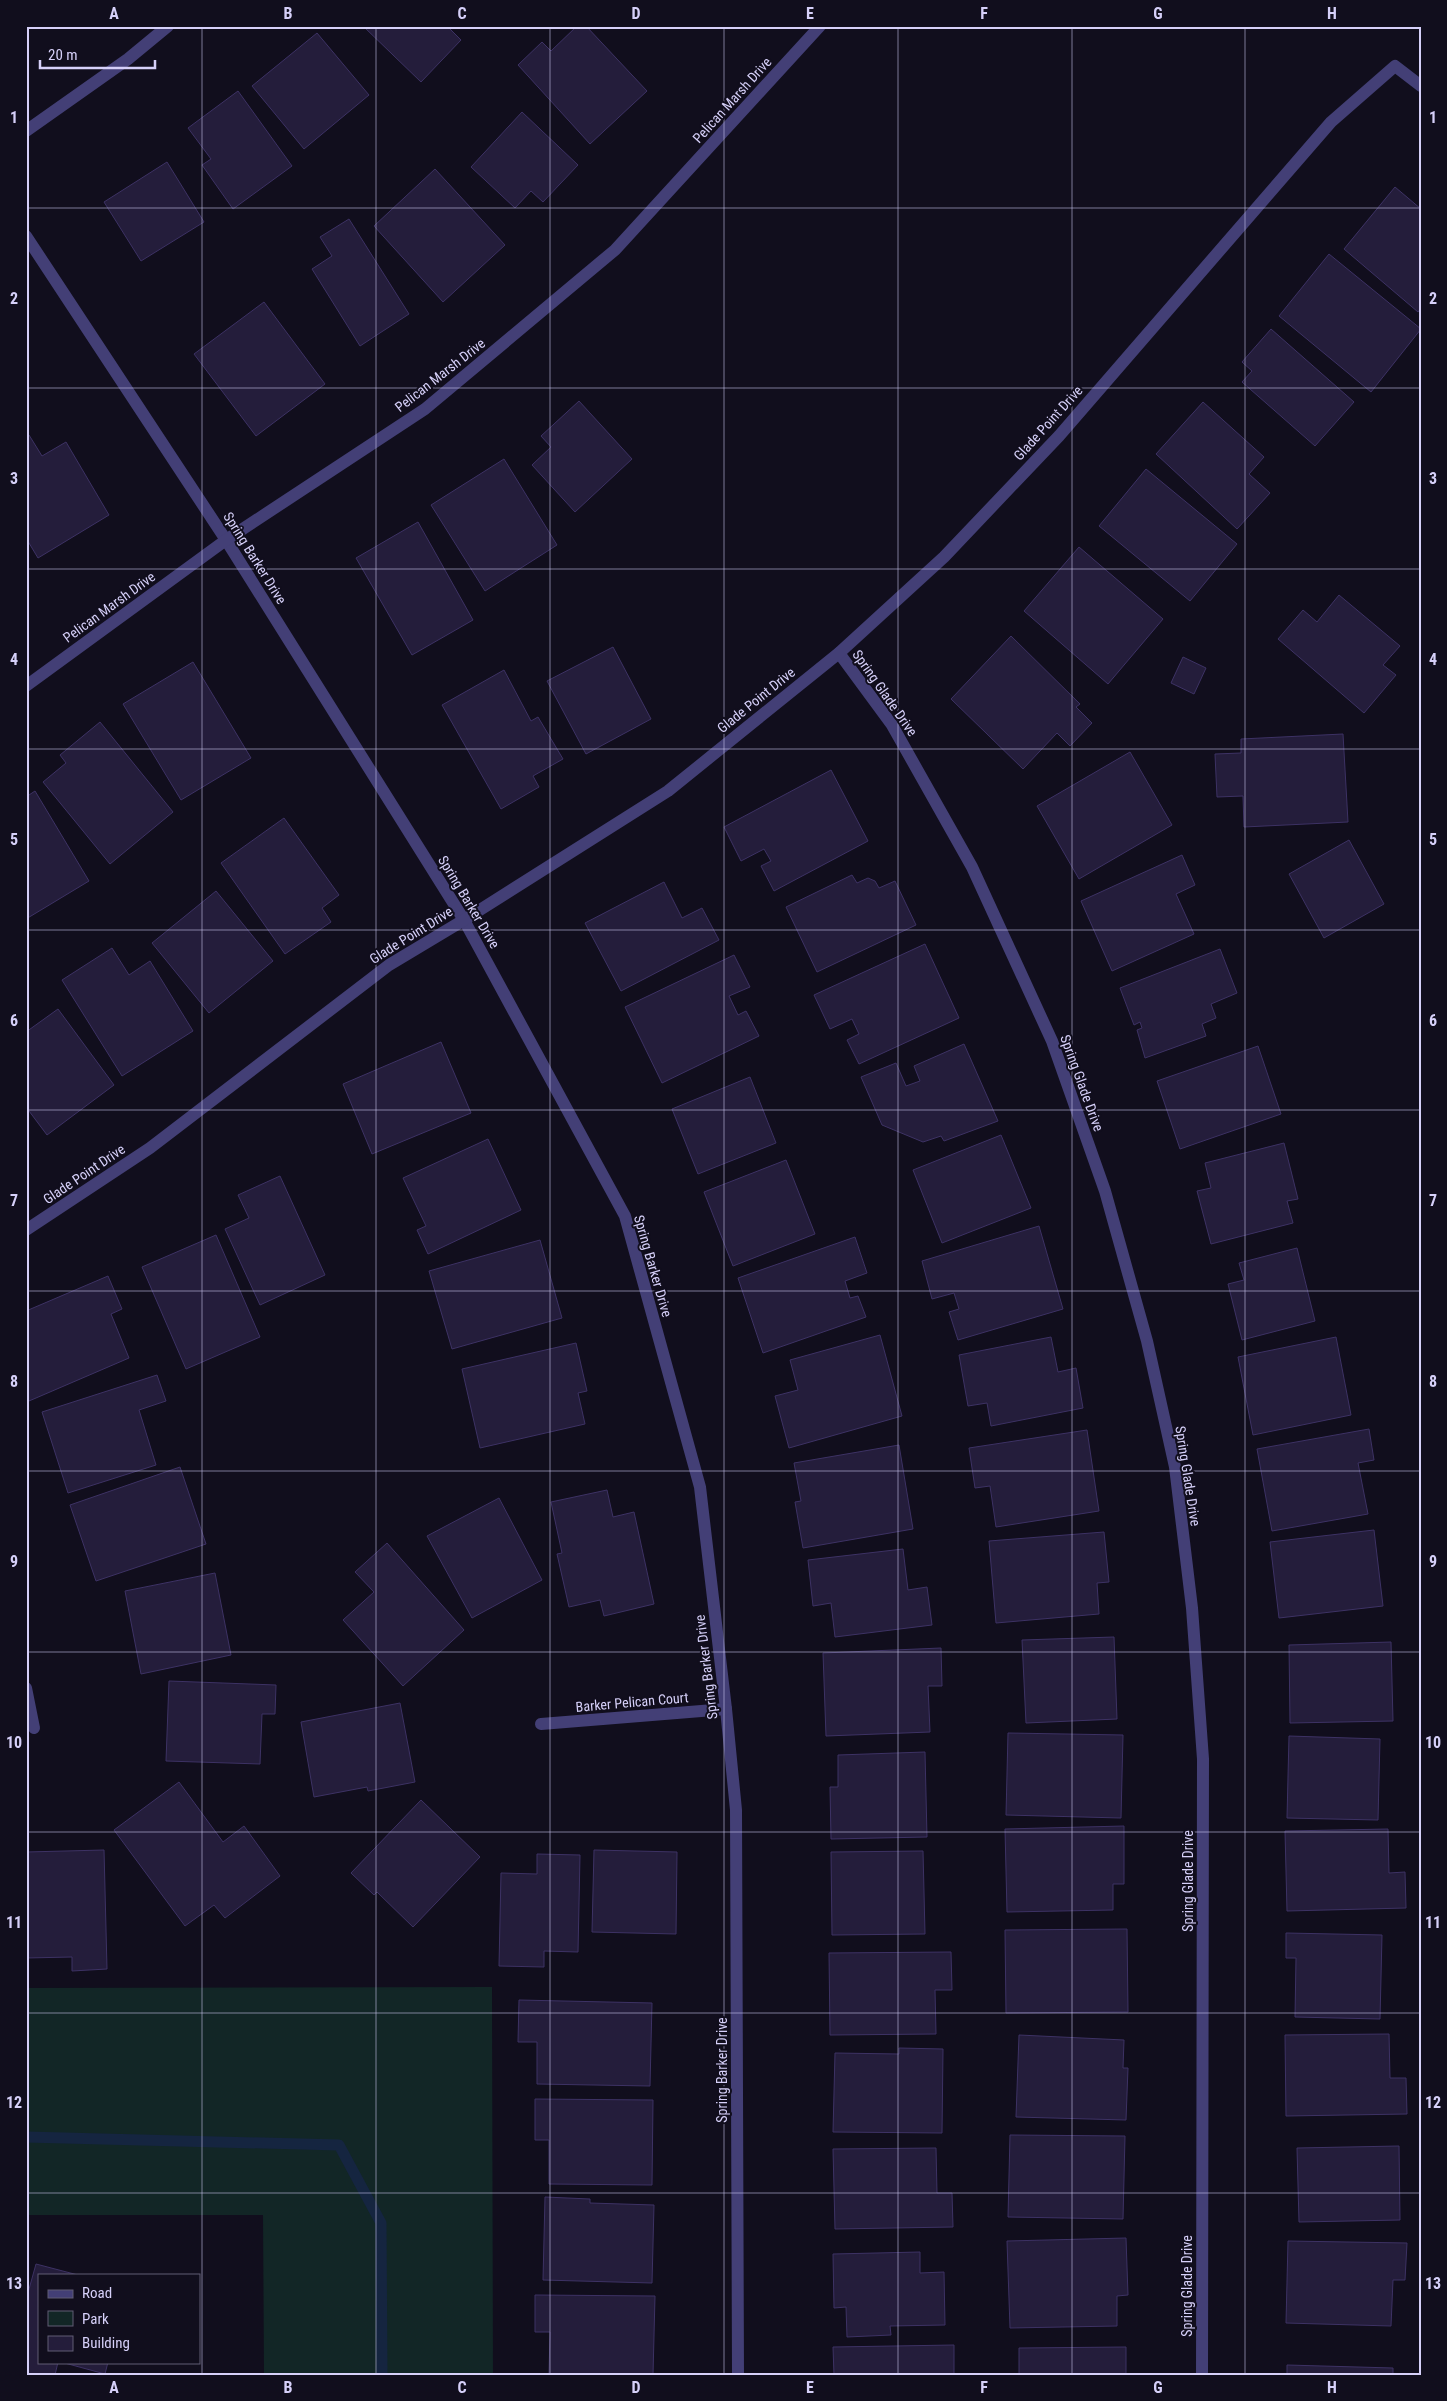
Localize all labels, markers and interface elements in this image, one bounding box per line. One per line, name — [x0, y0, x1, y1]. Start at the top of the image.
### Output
text: A — [109, 4, 119, 23]
text: B — [284, 4, 293, 23]
text: C — [457, 4, 467, 23]
text: D — [631, 4, 641, 23]
text: E — [806, 4, 814, 23]
text: F — [980, 4, 988, 23]
text: G — [1153, 4, 1163, 23]
text: H — [1327, 4, 1337, 23]
scale bar — [40, 38, 155, 70]
text: 20 m — [48, 46, 78, 64]
street label: Pelican Marsh Drive — [689, 54, 775, 146]
text: 1 — [10, 108, 18, 127]
text: 1 — [1429, 108, 1437, 127]
text: 2 — [10, 289, 18, 308]
text: 2 — [1429, 289, 1437, 308]
street label: Pelican Marsh Drive — [392, 335, 488, 415]
street label: Glade Point Drive — [1010, 382, 1086, 464]
text: 3 — [10, 469, 18, 488]
text: 3 — [1429, 469, 1437, 488]
street label: Spring Barker Drive — [220, 509, 290, 607]
street label: Pelican Marsh Drive — [60, 568, 158, 646]
street label: Spring Glade Drive — [849, 647, 921, 739]
text: 4 — [10, 650, 18, 669]
text: 4 — [1429, 650, 1437, 669]
street label: Glade Point Drive — [714, 664, 798, 736]
text: 5 — [10, 830, 18, 849]
text: 5 — [1429, 830, 1437, 849]
street label: Spring Barker Drive — [435, 853, 503, 952]
street label: Glade Point Drive — [367, 903, 456, 967]
text: 6 — [10, 1011, 18, 1030]
text: 6 — [1429, 1011, 1437, 1030]
street label: Spring Glade Drive — [1057, 1033, 1107, 1134]
street label: Glade Point Drive — [40, 1141, 128, 1207]
text: 7 — [10, 1191, 18, 1210]
text: 7 — [1429, 1191, 1437, 1210]
street label: Spring Barker Drive — [631, 1213, 675, 1319]
text: 8 — [10, 1372, 18, 1391]
text: 8 — [1429, 1372, 1437, 1391]
street label: Spring Glade Drive — [1172, 1425, 1204, 1528]
text: 9 — [10, 1552, 18, 1571]
text: 9 — [1429, 1552, 1437, 1571]
street label: Spring Barker Drive — [692, 1613, 720, 1720]
street label: Barker Pelican Court — [575, 1689, 689, 1715]
text: 10 — [6, 1733, 22, 1752]
text: 10 — [1425, 1733, 1441, 1752]
street label: Spring Glade Drive — [1180, 1830, 1196, 1932]
text: 11 — [6, 1913, 22, 1932]
text: 11 — [1425, 1913, 1441, 1932]
street label: Spring Barker Drive — [714, 2017, 730, 2123]
text: 12 — [6, 2093, 22, 2112]
text: 12 — [1425, 2093, 1441, 2112]
street label: Spring Glade Drive — [1179, 2235, 1195, 2337]
text: 13 — [6, 2274, 22, 2293]
legend — [38, 2274, 200, 2364]
text: 13 — [1425, 2274, 1441, 2293]
text: Road — [82, 2284, 112, 2302]
text: Park — [82, 2310, 109, 2328]
text: Building — [82, 2334, 130, 2352]
text: A — [109, 2378, 119, 2397]
text: B — [284, 2378, 293, 2397]
text: C — [457, 2378, 467, 2397]
text: D — [631, 2378, 641, 2397]
text: E — [806, 2378, 814, 2397]
text: F — [980, 2378, 988, 2397]
text: G — [1153, 2378, 1163, 2397]
text: H — [1327, 2378, 1337, 2397]

